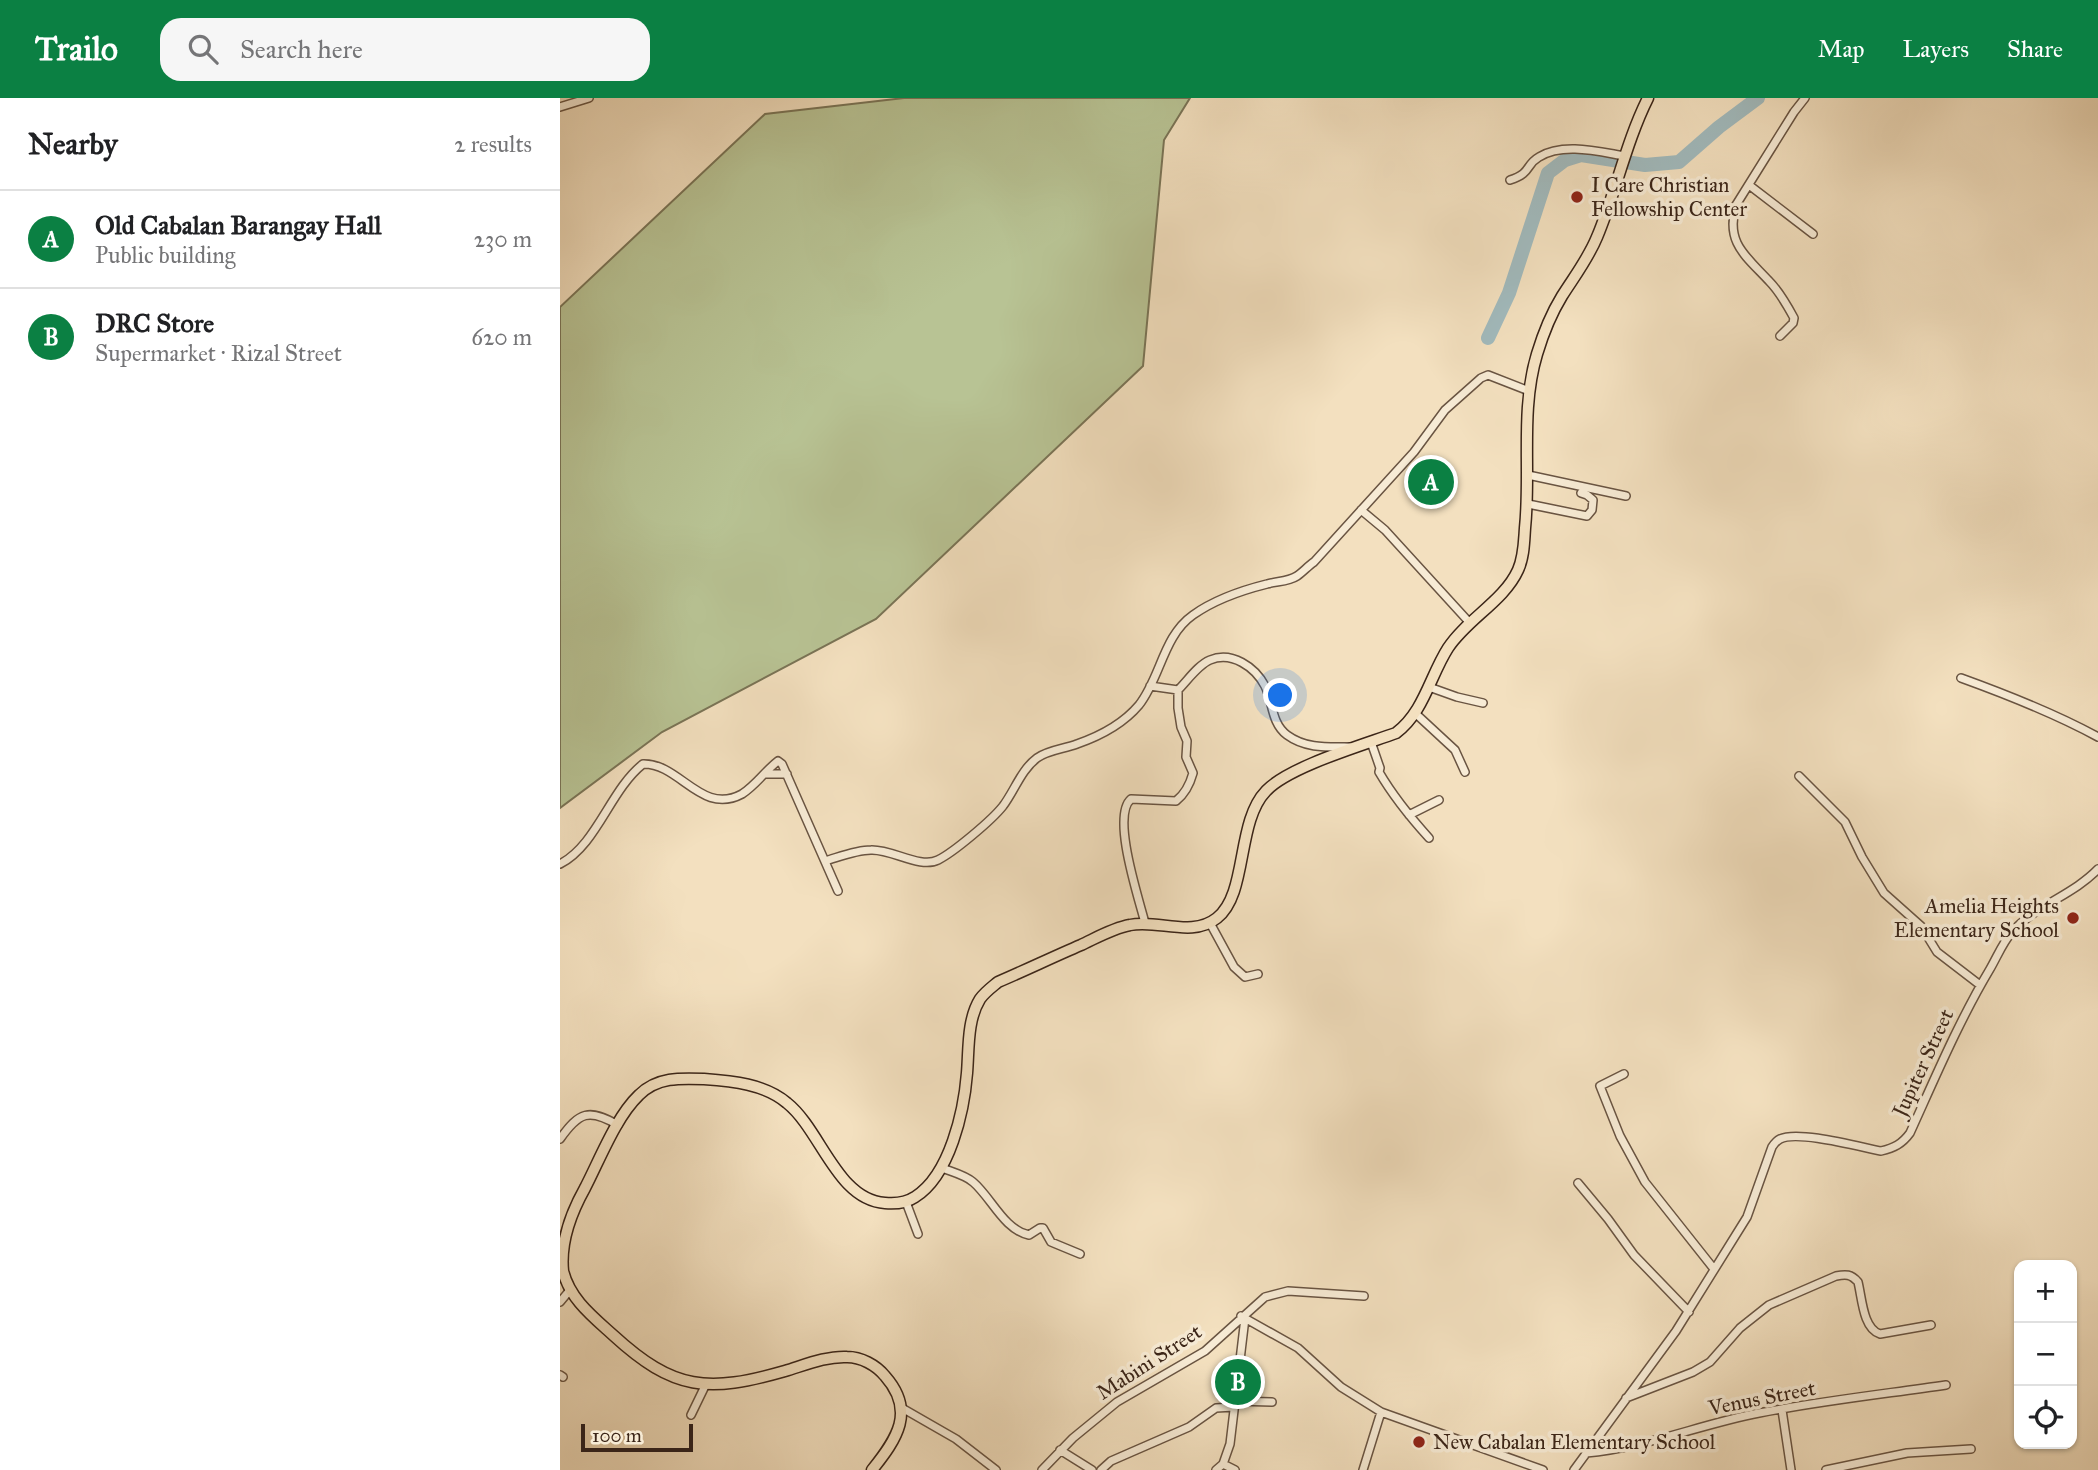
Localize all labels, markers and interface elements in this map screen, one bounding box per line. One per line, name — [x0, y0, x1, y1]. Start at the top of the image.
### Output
search box — [160, 18, 650, 81]
text: Trailo — [35, 29, 118, 69]
icon: search — [184, 30, 222, 68]
text: Search here — [240, 33, 363, 65]
text: Map — [1818, 34, 1865, 64]
text: Layers — [1903, 34, 1969, 64]
text: Share — [2007, 34, 2063, 64]
text: Nearby — [28, 126, 118, 162]
text: 2 results — [454, 130, 532, 158]
place label: I Care Christian Fellowship Center — [1591, 172, 1747, 222]
marker: I Care Christian Fellowship Center — [1569, 189, 1585, 205]
text: Old Cabalan Barangay Hall — [95, 209, 381, 241]
text: A — [43, 225, 59, 253]
text: 230 m — [474, 225, 532, 253]
text: Public building — [95, 241, 235, 269]
text: DRC Store — [95, 307, 214, 339]
text: B — [43, 323, 59, 351]
text: 620 m — [471, 323, 532, 351]
text: Supermarket · Rizal Street — [95, 339, 342, 367]
pin: A — [1408, 456, 1454, 508]
your location — [1263, 678, 1297, 712]
place label: Amelia Heights Elementary School — [1894, 893, 2059, 943]
marker: Amelia Heights Elementary School — [2065, 910, 2081, 926]
street label: Jupiter Street — [1886, 1004, 1960, 1123]
map controls — [2014, 1260, 2077, 1449]
button: + — [2014, 1260, 2077, 1323]
street label: Mabini Street — [1091, 1318, 1207, 1406]
button: − — [2014, 1323, 2077, 1386]
pin: B — [1215, 1356, 1261, 1408]
street label: Venus Street — [1705, 1375, 1818, 1421]
button: locate — [2014, 1386, 2077, 1449]
scale bar — [581, 1421, 693, 1453]
text: 100 m — [592, 1424, 642, 1447]
place label: New Cabalan Elementary School — [1433, 1429, 1716, 1455]
marker: New Cabalan Elementary School — [1411, 1434, 1427, 1450]

